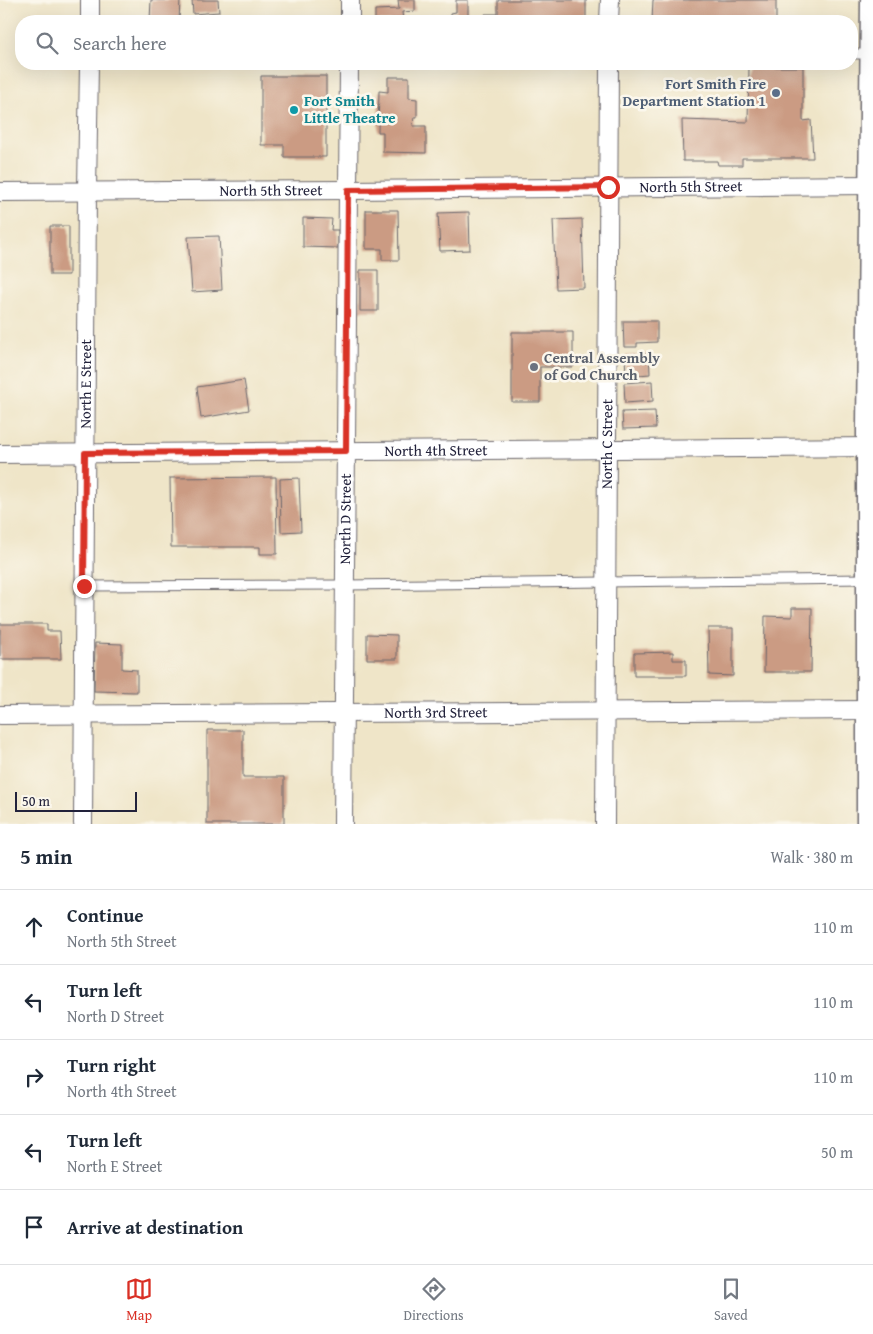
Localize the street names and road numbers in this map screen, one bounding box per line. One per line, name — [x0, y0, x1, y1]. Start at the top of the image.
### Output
street label: North 5th Street — [639, 175, 743, 197]
street label: North 5th Street — [219, 179, 323, 201]
street label: North E Street — [74, 338, 96, 429]
street label: North C Street — [596, 398, 617, 489]
street label: North 4th Street — [384, 439, 488, 461]
street label: North D Street — [334, 473, 356, 565]
street label: North 3rd Street — [384, 701, 488, 723]

